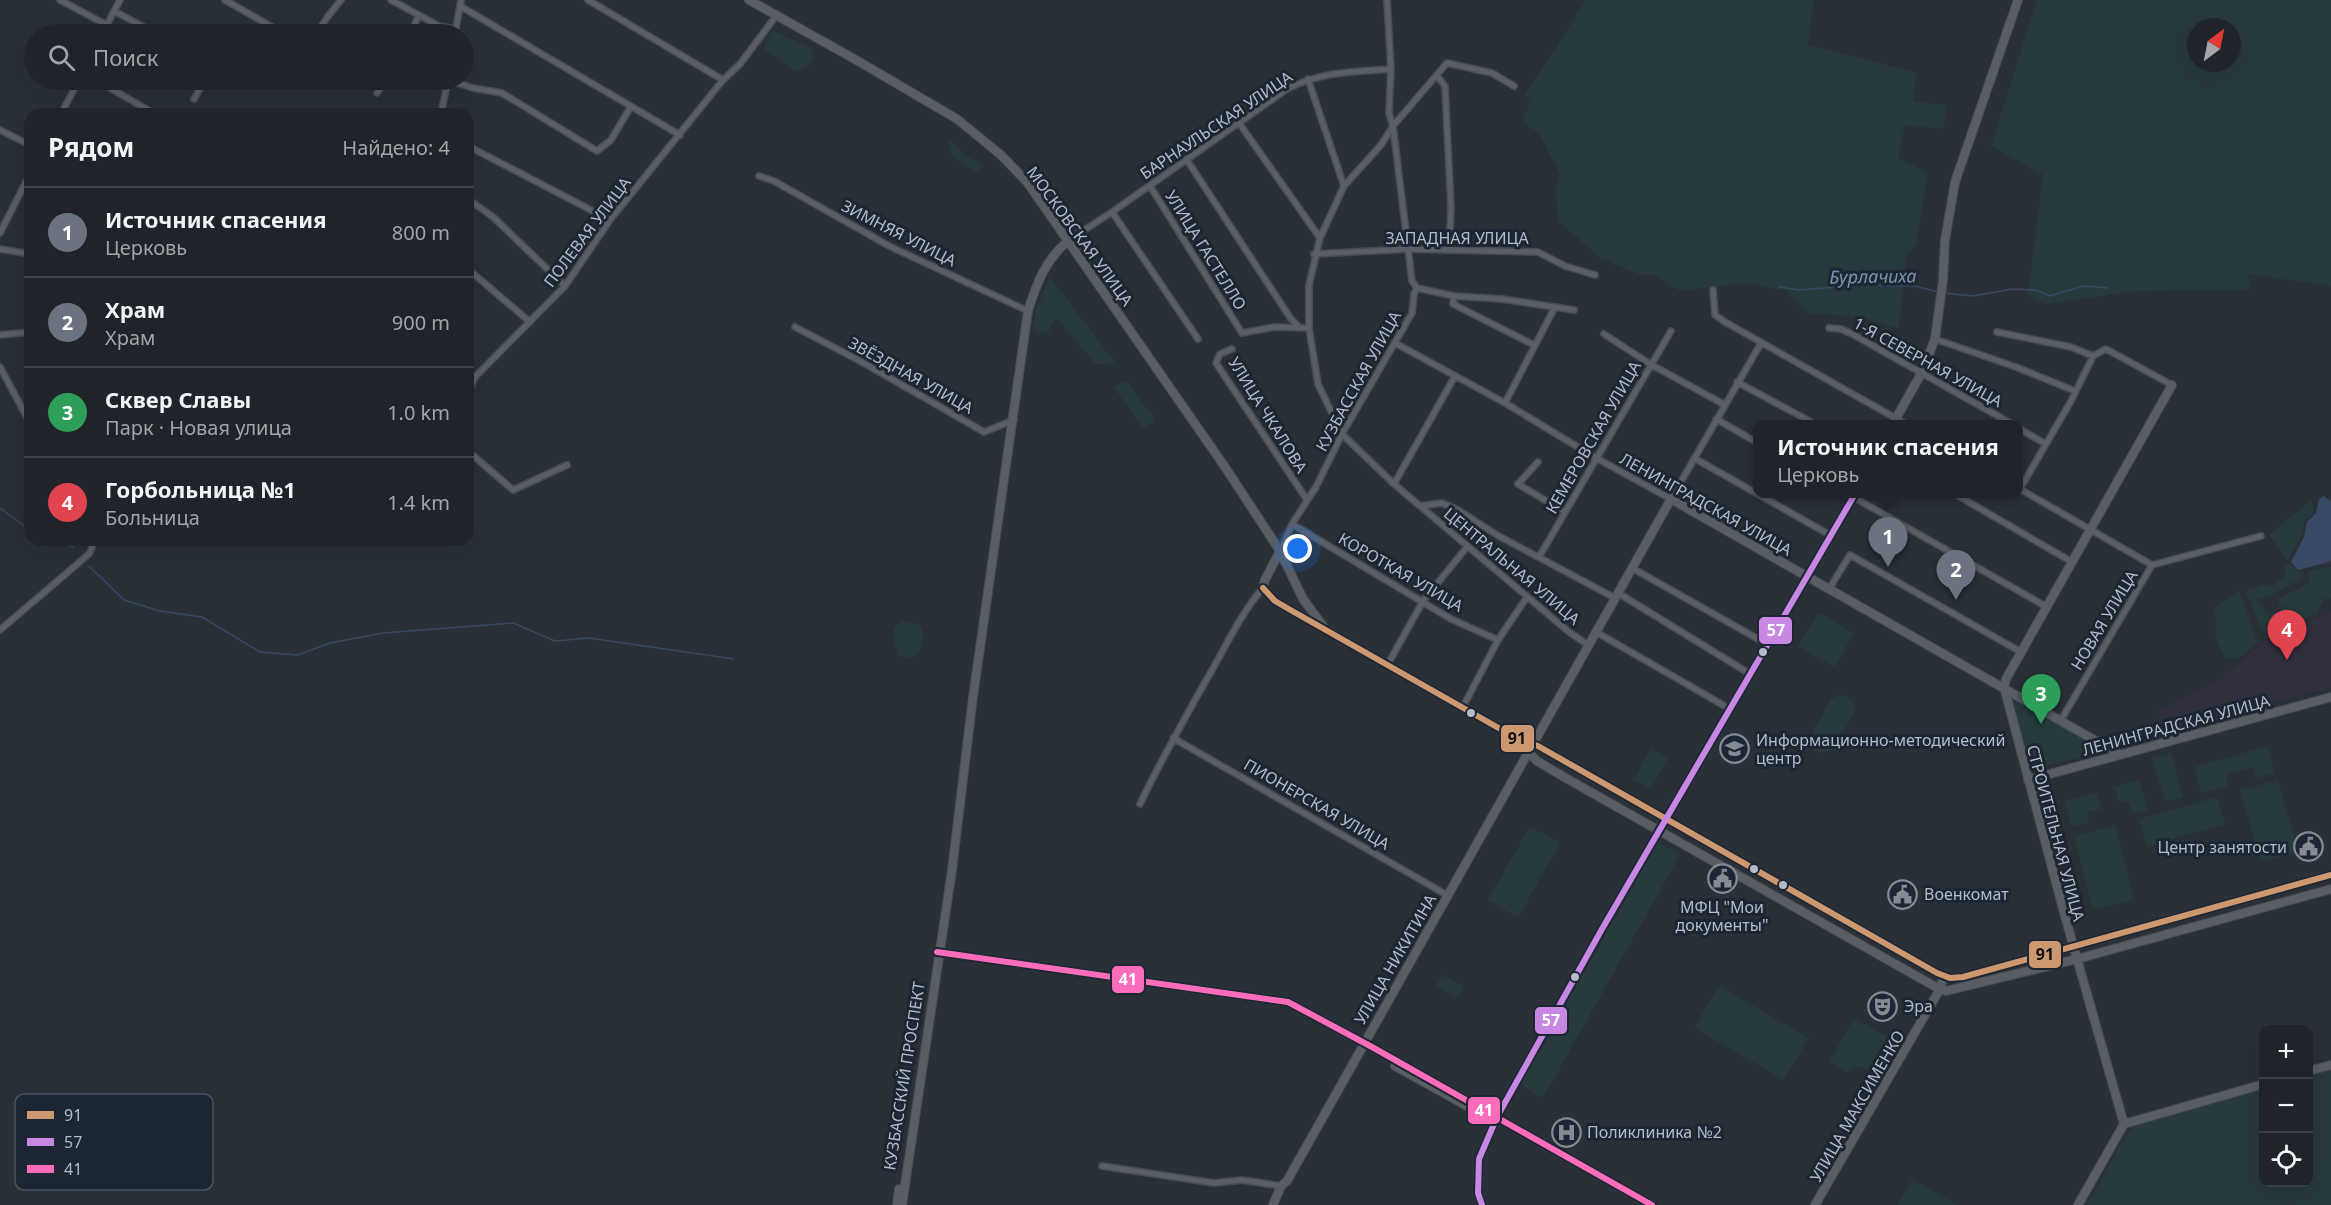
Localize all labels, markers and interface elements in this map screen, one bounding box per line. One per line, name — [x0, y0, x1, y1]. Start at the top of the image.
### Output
north arrow — [2187, 18, 2241, 72]
search box — [24, 24, 474, 90]
icon: search — [45, 41, 78, 74]
text: Поиск — [93, 42, 158, 72]
street label: БАРНАУЛЬСКАЯ УЛИЦА — [1136, 65, 1297, 184]
text: Рядом — [48, 129, 134, 165]
text: Найдено: 4 — [342, 134, 450, 161]
street label: МОСКОВСКАЯ УЛИЦА — [1022, 162, 1139, 311]
street label: ПОЛЕВАЯ УЛИЦА — [538, 172, 636, 292]
street label: УЛИЦА ГАСТЕЛЛО — [1160, 186, 1252, 314]
street label: ЗИМНЯЯ УЛИЦА — [838, 195, 961, 272]
text: Источник спасения — [105, 204, 326, 234]
text: 1 — [62, 219, 73, 246]
text: 800 m — [392, 219, 450, 246]
street label: ЗАПАДНАЯ УЛИЦА — [1385, 227, 1529, 249]
text: Церковь — [105, 234, 187, 261]
water label: Бурлачиха — [1829, 263, 1917, 289]
text: Храм — [105, 294, 165, 324]
street label: КУЗБАССКАЯ УЛИЦА — [1310, 306, 1406, 455]
text: 2 — [62, 309, 73, 336]
text: 900 m — [392, 309, 450, 336]
street label: 1-Я СЕВЕРНАЯ УЛИЦА — [1850, 312, 2007, 412]
text: Храм — [105, 324, 155, 351]
street label: ЗВЁЗДНАЯ УЛИЦА — [845, 332, 978, 419]
street label: УЛИЦА ЧКАЛОВА — [1223, 353, 1313, 478]
street label: КЕМЕРОВСКАЯ УЛИЦА — [1540, 356, 1646, 517]
text: Сквер Славы — [105, 384, 251, 414]
text: 3 — [62, 399, 73, 426]
text: 1.0 km — [387, 399, 450, 426]
text: Парк · Новая улица — [105, 414, 292, 441]
popup — [1753, 420, 2023, 498]
text: Источник спасения — [1777, 431, 1999, 461]
street label: ЛЕНИНГРАДСКАЯ УЛИЦА — [1616, 448, 1797, 561]
text: Церковь — [1777, 461, 1860, 488]
text: Горбольница №1 — [105, 474, 296, 504]
text: 4 — [62, 489, 73, 516]
text: 1.4 km — [387, 489, 450, 516]
street label: ЦЕНТРАЛЬНАЯ УЛИЦА — [1439, 502, 1585, 630]
text: Больница — [105, 504, 200, 531]
pin: 1 — [1868, 518, 1908, 567]
street label: КОРОТКАЯ УЛИЦА — [1335, 527, 1468, 617]
your location — [1283, 534, 1312, 563]
pin: 2 — [1936, 550, 1976, 600]
street label: НОВАЯ УЛИЦА — [2066, 565, 2143, 674]
pin: 4 — [2268, 610, 2306, 660]
line badge: 57 — [1758, 616, 1793, 645]
text: 57 — [1767, 619, 1785, 641]
unlabelled marker — [1757, 646, 1769, 658]
pin: 3 — [2022, 674, 2060, 724]
street label: ЛЕНИНГРАДСКАЯ УЛИЦА — [2080, 689, 2273, 761]
unlabelled marker — [1465, 707, 1477, 719]
line badge: 91 — [1500, 724, 1535, 753]
text: 91 — [1508, 727, 1526, 749]
place label: Информационно-методический центр — [1756, 729, 2005, 769]
school or university icon: Информационно-методический центр — [1719, 733, 1751, 765]
street label: СТРОИТЕЛЬНАЯ УЛИЦА — [2022, 742, 2090, 924]
street label: ПИОНЕРСКАЯ УЛИЦА — [1240, 753, 1395, 855]
public building icon: Центр занятости — [2292, 831, 2324, 863]
place label: Центр занятости — [2157, 836, 2287, 858]
public building icon: МФЦ "Мои документы" — [1706, 863, 1738, 895]
unlabelled marker — [1748, 863, 1760, 875]
public building icon: Военкомат — [1887, 878, 1919, 910]
unlabelled marker — [1777, 879, 1789, 891]
place label: Военкомат — [1924, 883, 2009, 905]
street label: УЛИЦА НИКИТИНА — [1349, 889, 1442, 1028]
place label: МФЦ "Мои документы" — [1676, 896, 1768, 936]
line badge: 91 — [2028, 940, 2062, 969]
text: 91 — [2036, 943, 2054, 965]
line badge: 41 — [1111, 965, 1145, 994]
text: 41 — [1119, 968, 1137, 990]
unlabelled marker — [1569, 971, 1581, 983]
street label: КУЗБАССКИЙ ПРОСПЕКТ — [878, 980, 930, 1172]
theatre icon: Эра — [1867, 990, 1899, 1022]
place label: Эра — [1904, 995, 1933, 1017]
line badge: 57 — [1534, 1006, 1568, 1035]
text: 57 — [1542, 1009, 1560, 1031]
map controls — [2259, 1025, 2313, 1187]
button: + — [2259, 1025, 2313, 1079]
street label: УЛИЦА МАКСИМЕНКО — [1805, 1026, 1909, 1186]
button: − — [2259, 1079, 2313, 1133]
legend — [15, 1094, 213, 1190]
line badge: 41 — [1467, 1096, 1501, 1125]
text: 41 — [1475, 1099, 1493, 1121]
text: 91 — [64, 1104, 82, 1126]
hospital icon: Поликлиника №2 — [1550, 1116, 1582, 1148]
place label: Поликлиника №2 — [1587, 1121, 1722, 1143]
text: 57 — [64, 1131, 82, 1153]
button: locate — [2259, 1133, 2313, 1187]
text: 41 — [64, 1158, 82, 1180]

